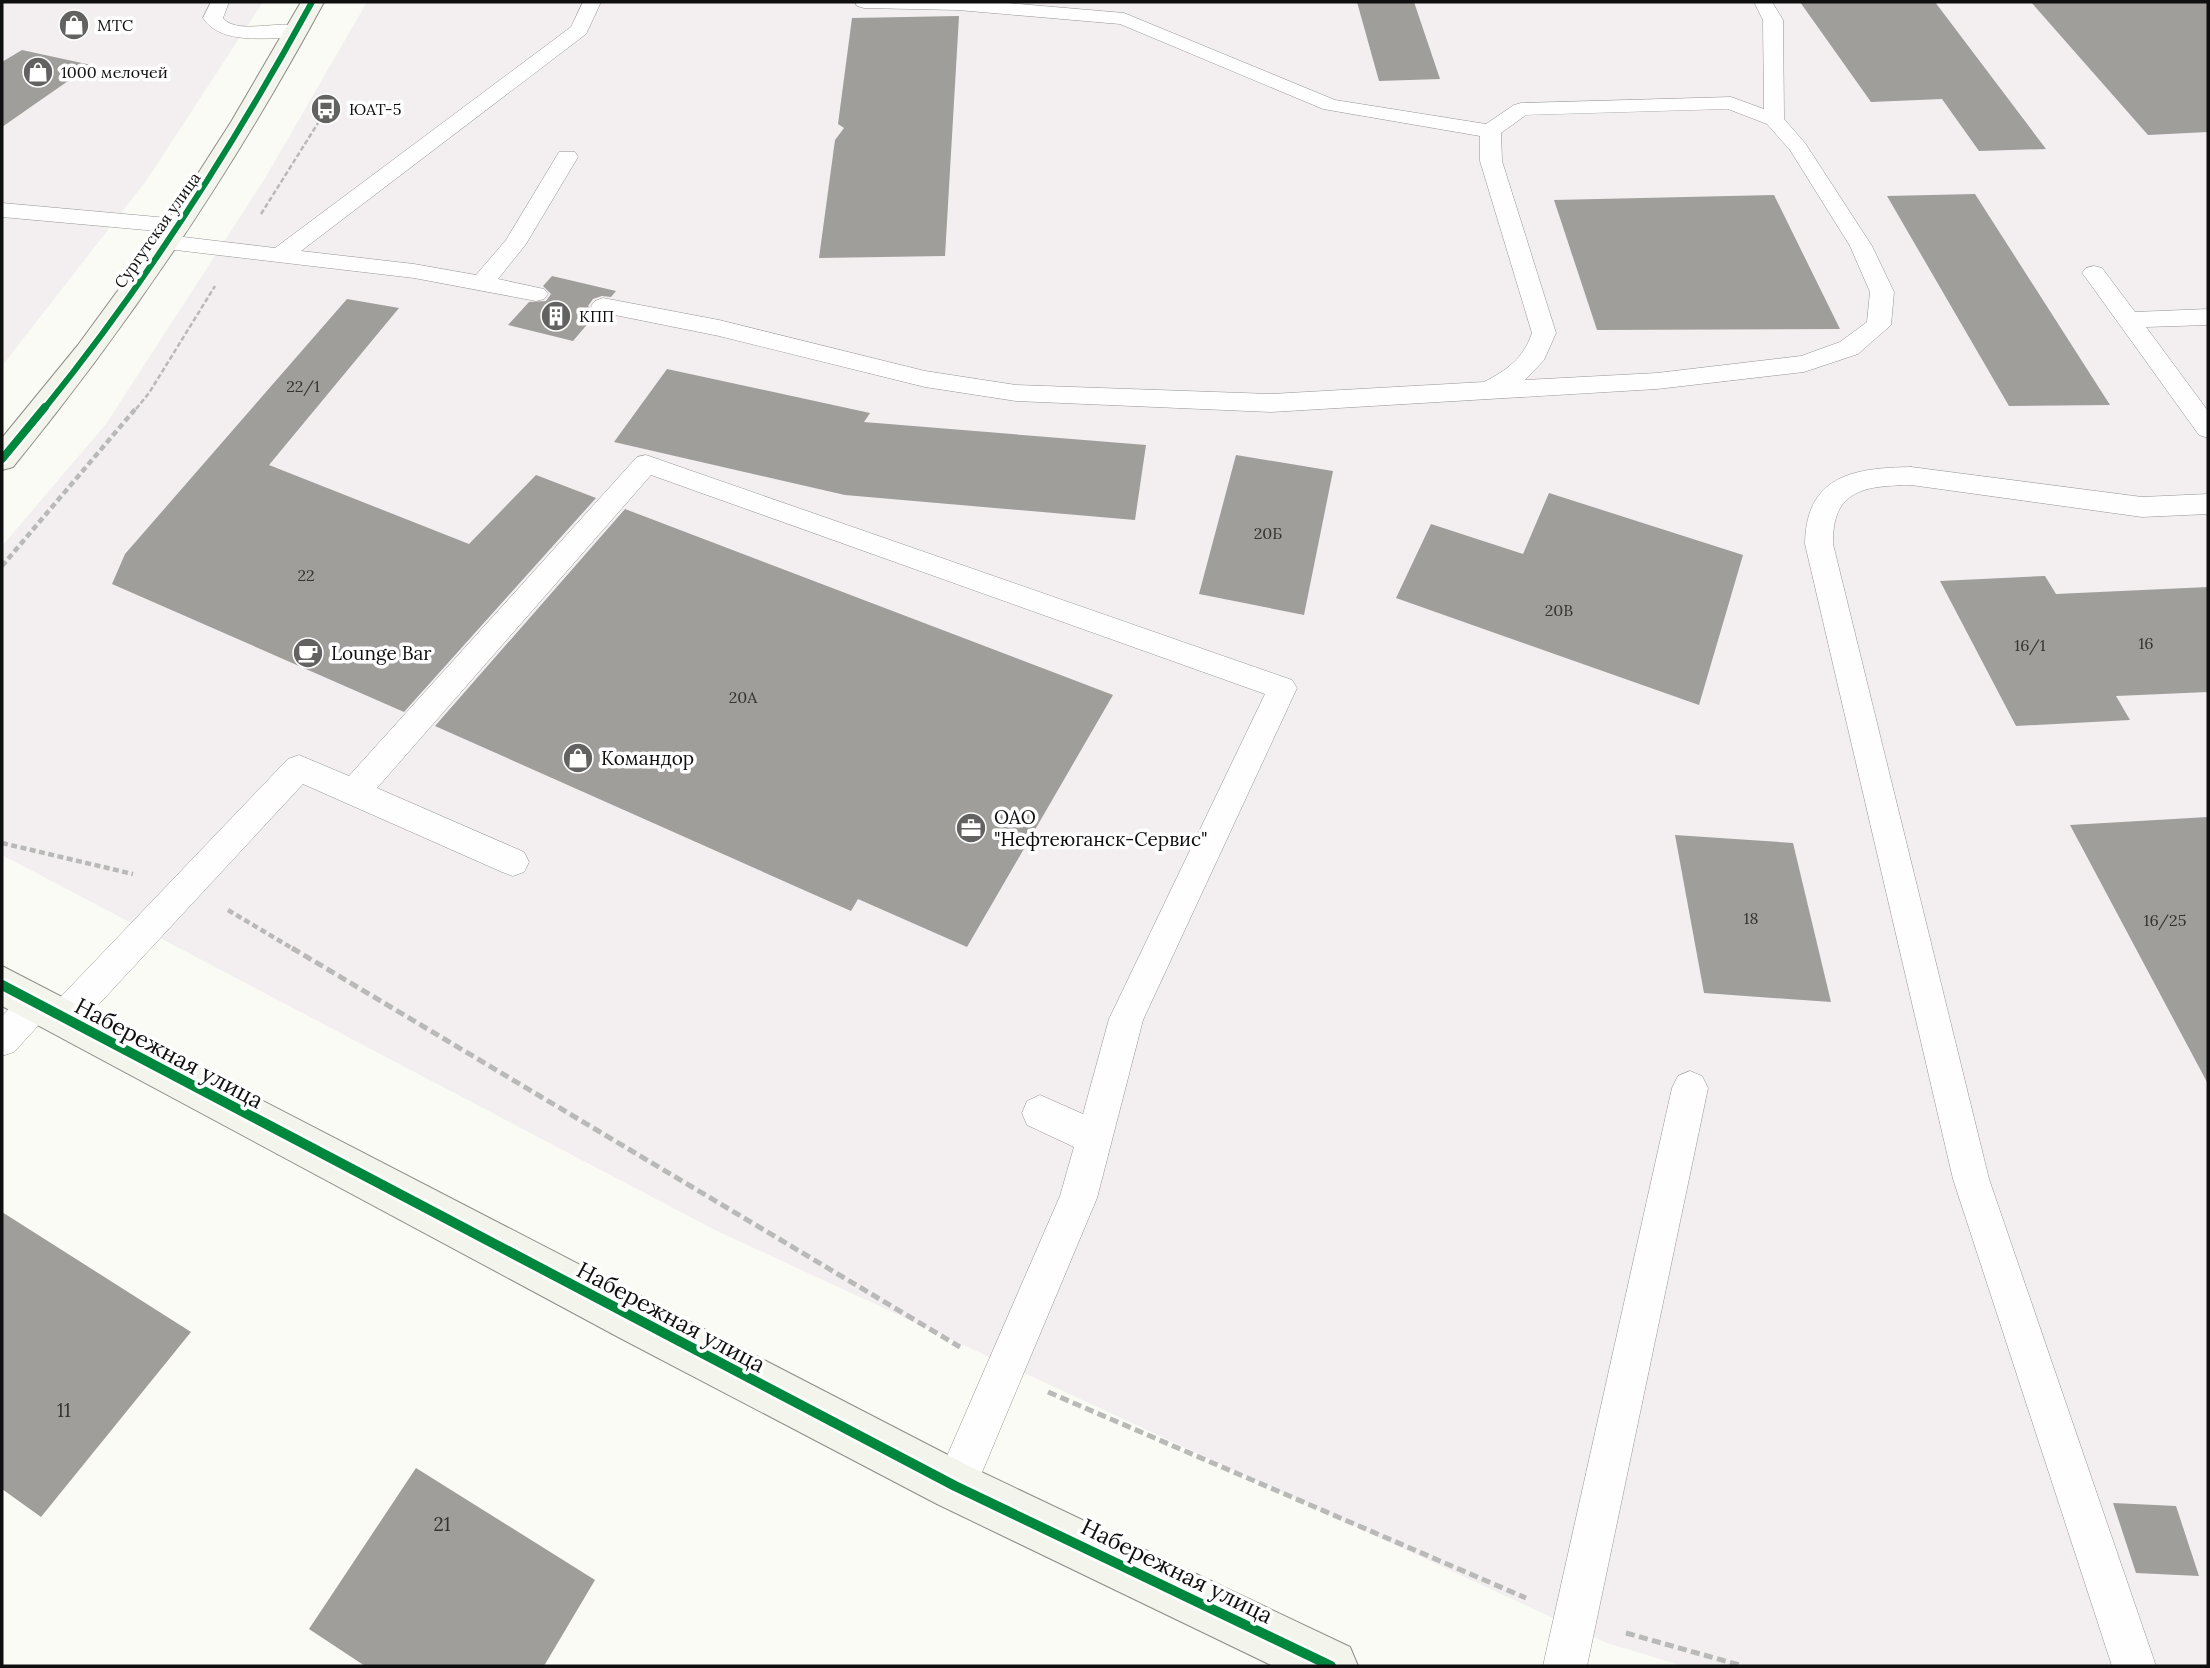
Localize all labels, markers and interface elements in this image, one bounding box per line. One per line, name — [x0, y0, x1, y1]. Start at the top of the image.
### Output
shop icon: МТС — [57, 8, 91, 42]
place label: МТС — [97, 15, 133, 35]
shop icon: 1000 мелочей — [21, 55, 55, 89]
place label: 1000 мелочей — [61, 62, 168, 82]
bus stop icon: ЮАТ-5 — [309, 92, 343, 126]
place label: ЮАТ-5 — [349, 99, 401, 119]
street label: Сургутская улица — [110, 168, 204, 292]
building icon: КПП — [539, 299, 573, 333]
place label: КПП — [579, 306, 614, 326]
house number: 22/1 — [286, 376, 320, 397]
house number: 20Б — [1254, 523, 1282, 543]
house number: 22 — [297, 565, 315, 585]
house number: 20В — [1545, 600, 1573, 620]
house number: 16 — [2138, 633, 2154, 653]
house number: 16/1 — [2014, 635, 2046, 656]
cafe icon: Lounge Bar — [291, 636, 325, 670]
place label: Lounge Bar — [331, 641, 432, 665]
house number: 20А — [729, 687, 758, 707]
shop icon: Командор — [561, 741, 595, 775]
place label: Командор — [601, 746, 694, 770]
place label: ОАО "Нефтеюганск-Сервис" — [994, 805, 1208, 851]
office icon: ОАО "Нефтеюганск-Сервис" — [954, 811, 988, 845]
house number: 18 — [1744, 908, 1758, 928]
house number: 16/25 — [2144, 910, 2186, 931]
street label: Набережная улица — [70, 991, 269, 1115]
street label: Набережная улица — [572, 1255, 771, 1379]
house number: 11 — [57, 1398, 71, 1422]
house number: 21 — [433, 1512, 451, 1536]
street label: Набережная улица — [1077, 1512, 1278, 1630]

